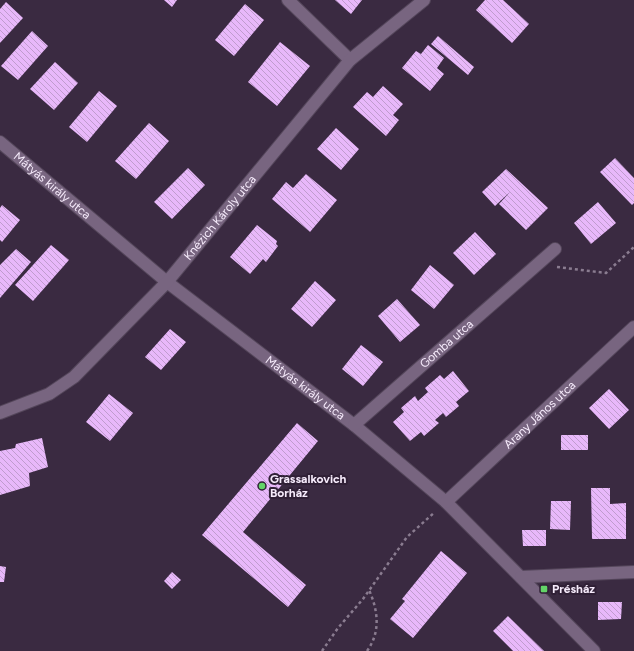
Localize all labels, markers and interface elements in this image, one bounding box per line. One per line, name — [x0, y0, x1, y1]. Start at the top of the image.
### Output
street label: Mátyás király utca — [11, 149, 93, 222]
street label: Knézich Károly utca — [181, 173, 259, 263]
street label: Gomba utca — [417, 317, 476, 371]
street label: Mátyás király utca — [263, 353, 348, 423]
street label: Arany János utca — [501, 378, 578, 451]
place label: Grassalkovich Borház — [270, 472, 347, 500]
marker: Grassalkovich Borház — [257, 481, 267, 491]
place label: Présház — [552, 582, 595, 596]
marker: Présház — [539, 584, 549, 594]

